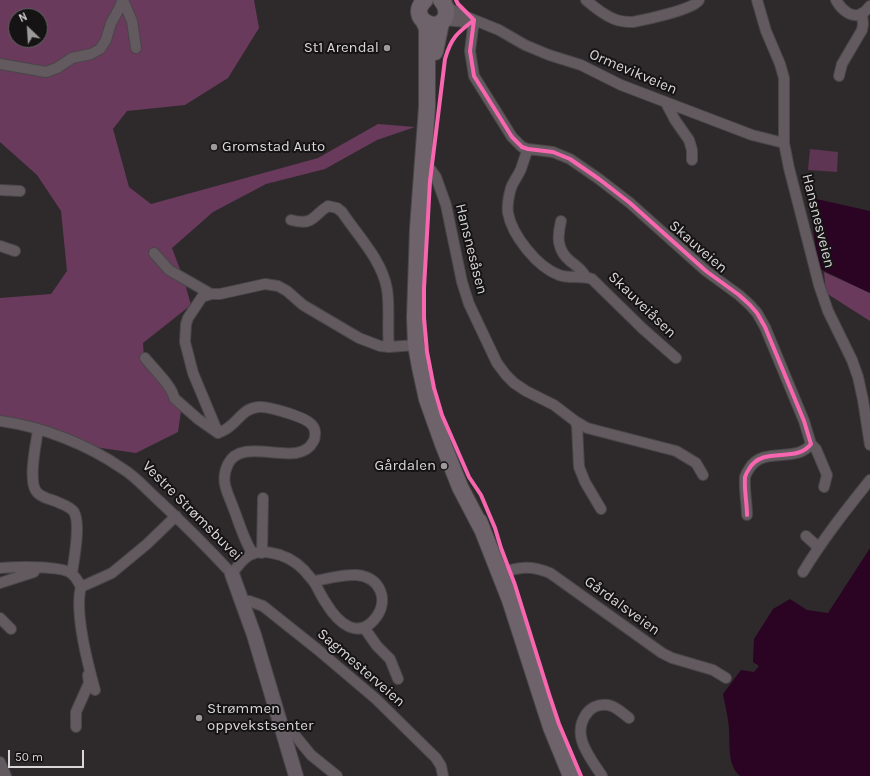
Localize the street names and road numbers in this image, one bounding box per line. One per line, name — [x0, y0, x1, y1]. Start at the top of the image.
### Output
street label: Ormevikveien — [586, 45, 680, 99]
street label: Hansnesveien — [798, 172, 838, 270]
street label: Hansnesåsen — [451, 202, 491, 296]
street label: Skauveien — [665, 217, 731, 277]
street label: Skauveiåsen — [604, 268, 680, 342]
street label: Vestre Strømsbuvei — [138, 457, 246, 565]
street label: Gårdalsveien — [581, 573, 663, 639]
street label: Sagmesterveien — [313, 625, 409, 711]

